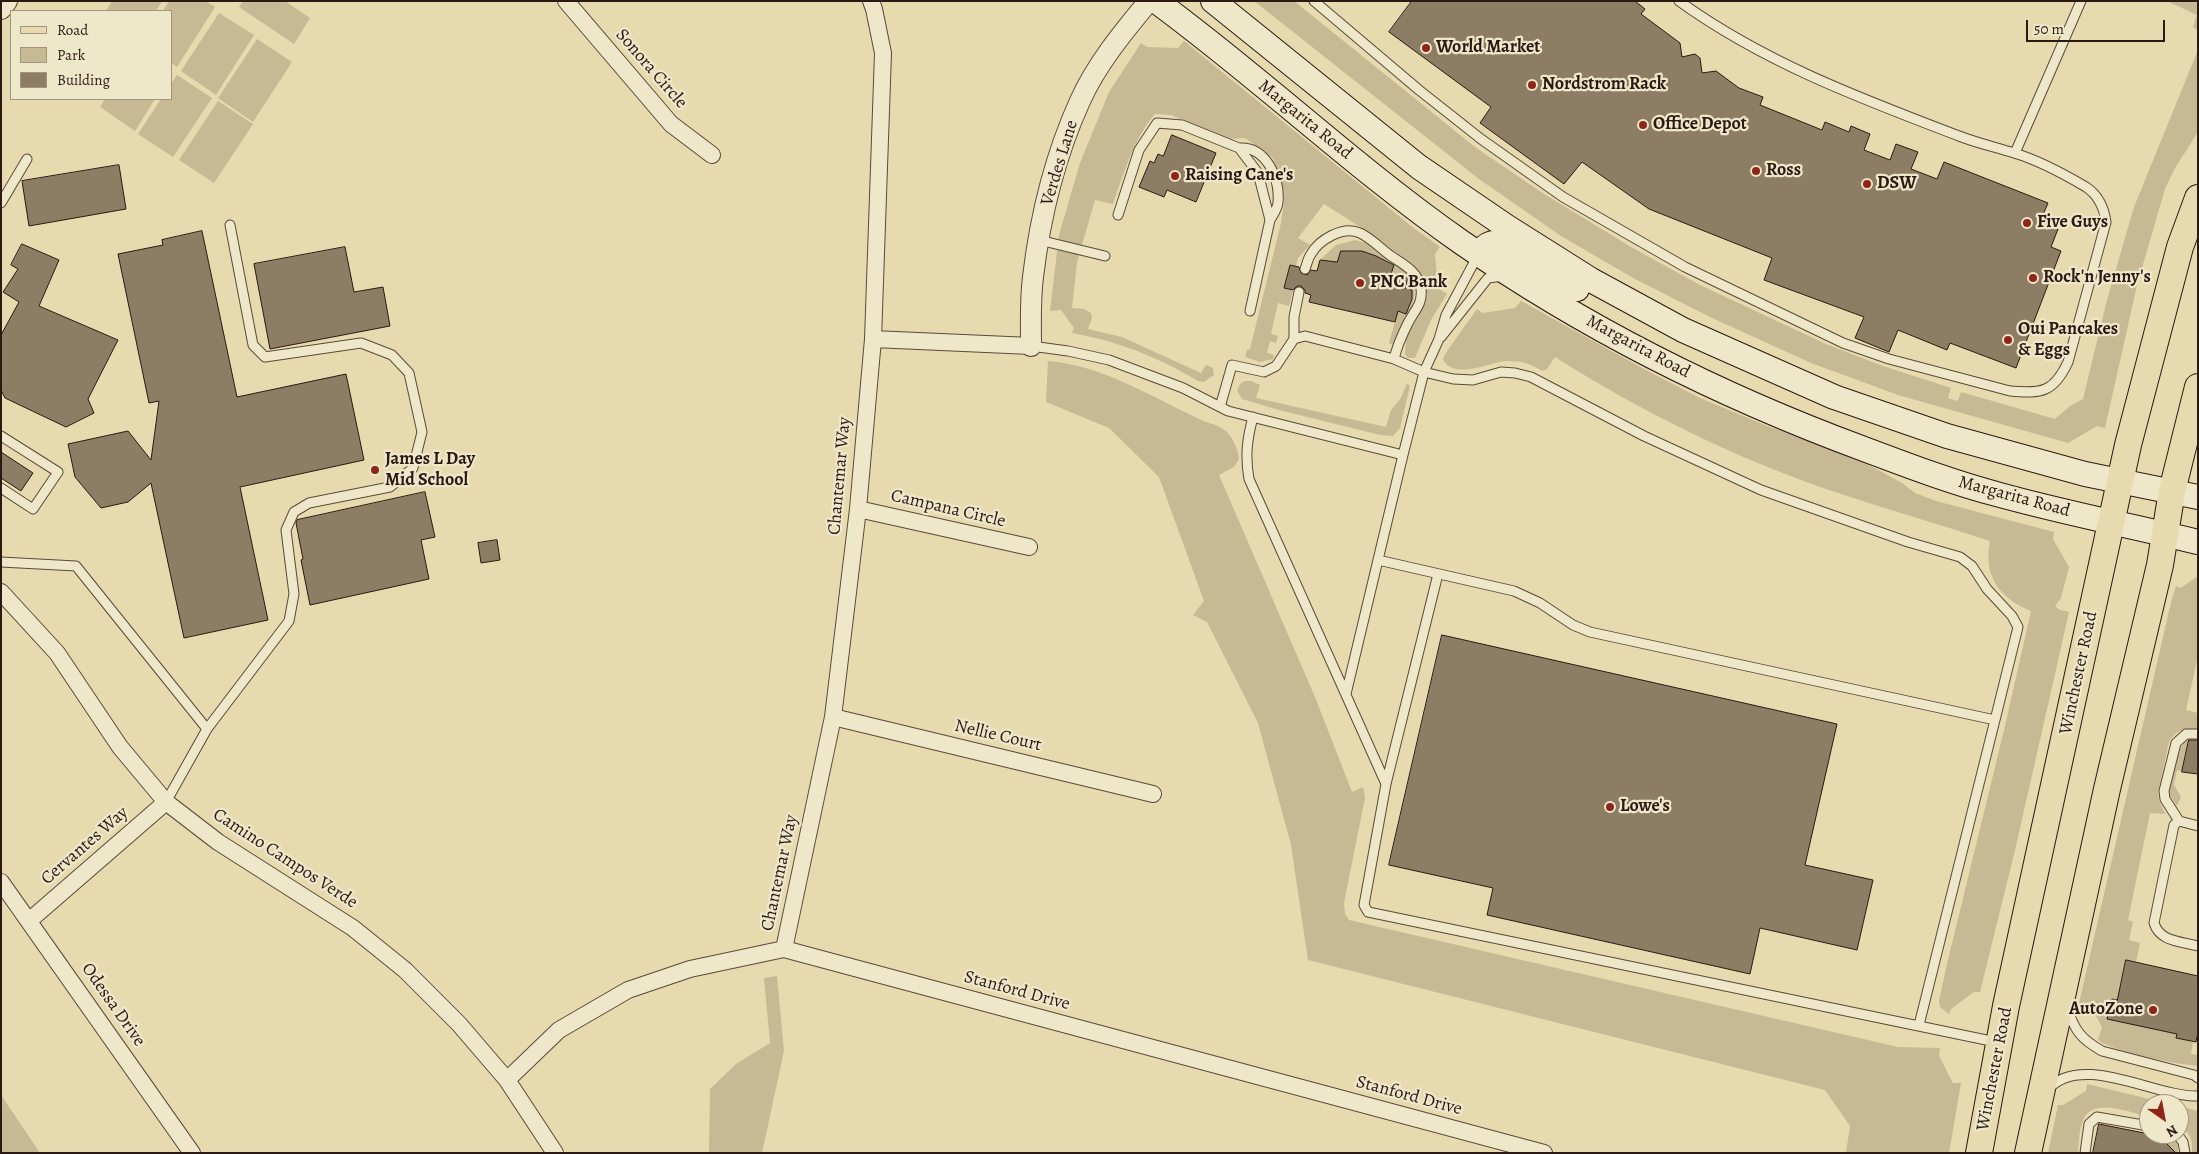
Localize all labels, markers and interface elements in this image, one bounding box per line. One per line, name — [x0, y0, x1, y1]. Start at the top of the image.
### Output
legend — [10, 10, 172, 100]
scale bar — [2029, 10, 2168, 42]
text: 50 m — [2034, 19, 2064, 39]
text: Road — [57, 20, 88, 40]
street label: Sonora Circle — [611, 25, 691, 113]
place label: World Market — [1436, 37, 1540, 59]
marker: World Market — [1420, 42, 1432, 54]
text: Park — [57, 45, 85, 65]
text: Building — [57, 70, 110, 90]
place label: Nordstrom Rack — [1542, 74, 1666, 96]
street label: Margarita Road — [1254, 75, 1356, 165]
marker: Nordstrom Rack — [1526, 79, 1538, 91]
place label: Office Depot — [1653, 114, 1747, 136]
street label: Verdes Lane — [1037, 118, 1083, 208]
marker: Office Depot — [1637, 119, 1649, 131]
place label: Ross — [1766, 160, 1801, 182]
place label: Raising Cane's — [1185, 165, 1293, 187]
marker: Ross — [1750, 165, 1762, 177]
marker: Raising Cane's — [1169, 170, 1181, 182]
place label: DSW — [1877, 173, 1917, 195]
marker: DSW — [1861, 178, 1873, 190]
place label: Five Guys — [2037, 212, 2108, 234]
marker: Five Guys — [2021, 217, 2033, 229]
place label: Rock'n Jenny's — [2043, 267, 2151, 289]
place label: PNC Bank — [1370, 272, 1447, 294]
marker: Rock'n Jenny's — [2027, 272, 2039, 284]
marker: PNC Bank — [1354, 277, 1366, 289]
street label: Margarita Road — [1582, 311, 1694, 383]
place label: Oui Pancakes & Eggs — [2018, 319, 2118, 362]
marker: Oui Pancakes & Eggs — [2002, 334, 2014, 346]
street label: Chantemar Way — [824, 416, 856, 536]
place label: James L Day Mid School — [385, 449, 475, 492]
marker: James L Day Mid School — [369, 464, 381, 476]
street label: Margarita Road — [1956, 472, 2072, 522]
street label: Campana Circle — [889, 485, 1007, 533]
street label: Winchester Road — [2055, 609, 2103, 737]
street label: Nellie Court — [952, 716, 1044, 756]
place label: Lowe's — [1620, 796, 1670, 818]
marker: Lowe's — [1604, 801, 1616, 813]
street label: Cervantes Way — [37, 802, 133, 890]
street label: Camino Campos Verde — [209, 804, 361, 914]
street label: Chantemar Way — [757, 813, 803, 933]
street label: Odessa Drive — [76, 959, 150, 1051]
street label: Stanford Drive — [962, 967, 1072, 1015]
place label: AutoZone — [2069, 999, 2143, 1021]
marker: AutoZone — [2147, 1004, 2159, 1016]
street label: Winchester Road — [1972, 1005, 2018, 1133]
street label: Stanford Drive — [1354, 1072, 1464, 1120]
north arrow — [2139, 1094, 2189, 1144]
text: N — [2162, 1120, 2181, 1142]

